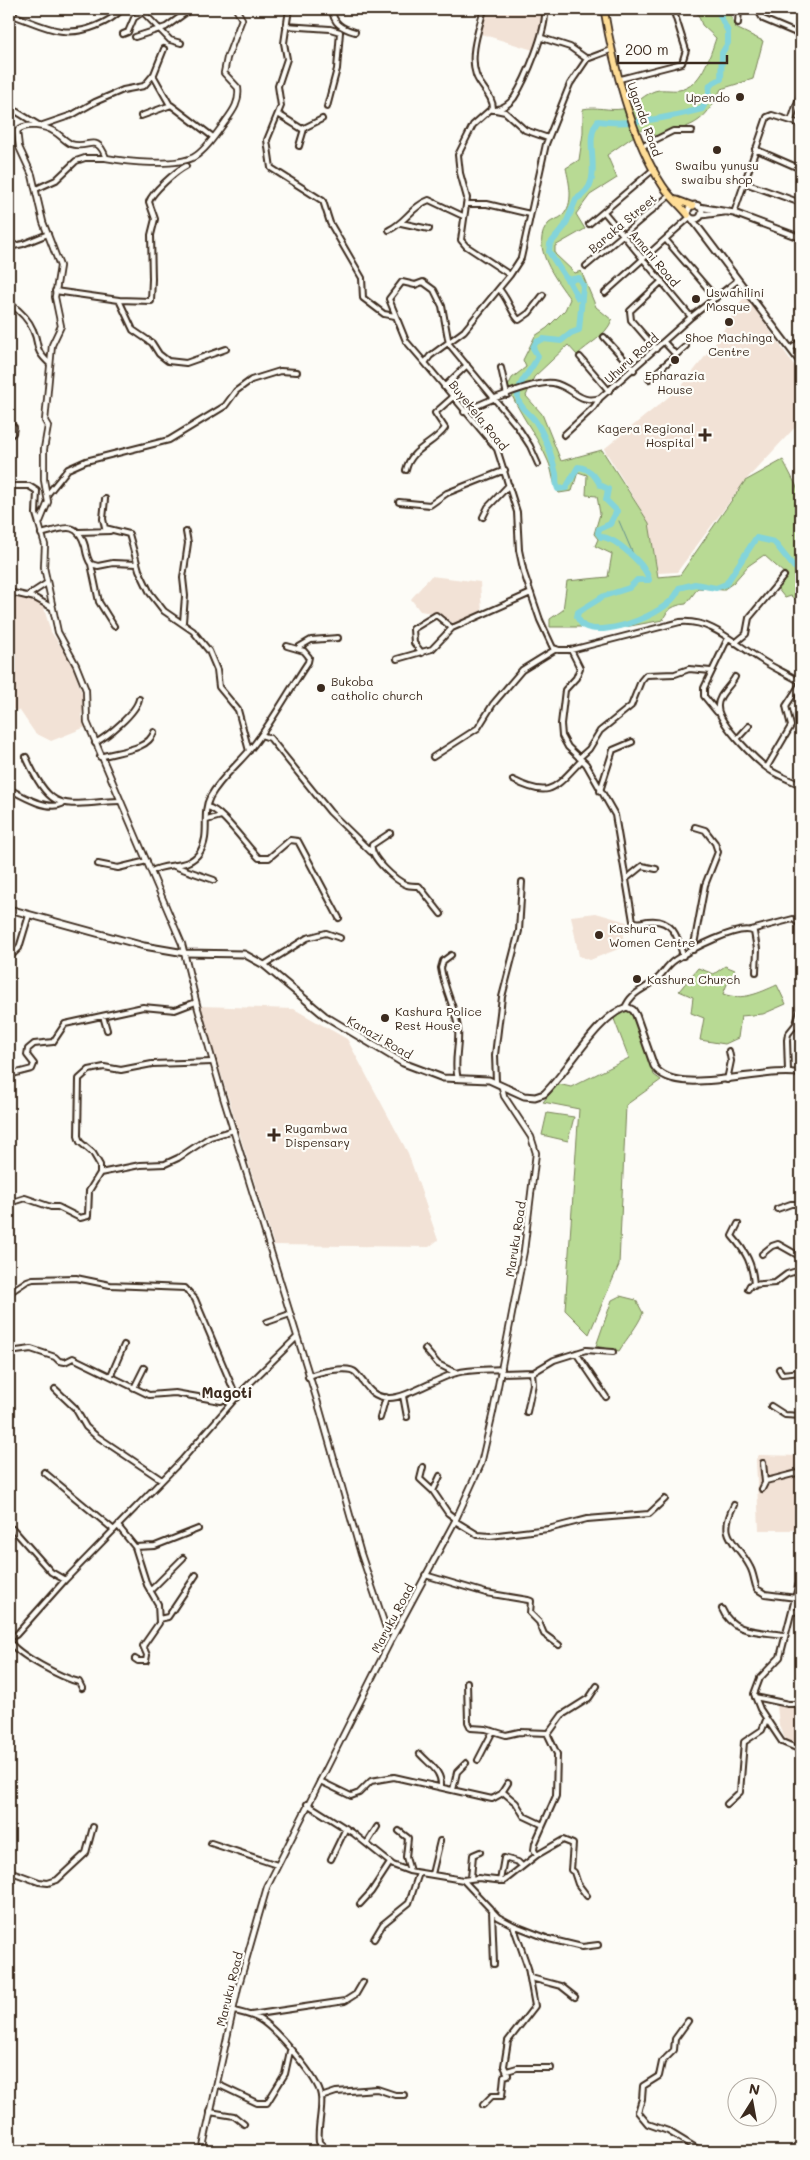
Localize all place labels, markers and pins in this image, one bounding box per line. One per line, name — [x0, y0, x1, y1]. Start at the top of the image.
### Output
place label: Upendo — [686, 89, 730, 105]
marker: Upendo — [734, 91, 746, 103]
marker: Swaibu yunusu swaibu shop — [711, 144, 723, 156]
place label: Swaibu yunusu swaibu shop — [675, 157, 759, 187]
place label: Uswahilini Mosque — [706, 284, 764, 314]
marker: Uswahilini Mosque — [690, 293, 702, 305]
marker: Shoe Machinga Centre — [723, 316, 735, 328]
place label: Shoe Machinga Centre — [685, 329, 773, 359]
marker: Epharazia House — [669, 354, 681, 366]
place label: Epharazia House — [645, 367, 705, 397]
place label: Kagera Regional Hospital — [598, 420, 694, 450]
marker: Kagera Regional Hospital — [698, 428, 712, 442]
place label: Bukoba catholic church — [331, 673, 423, 703]
marker: Bukoba catholic church — [315, 682, 327, 694]
place label: Kashura Women Centre — [609, 920, 696, 950]
marker: Kashura Women Centre — [593, 929, 605, 941]
place label: Kashura Church — [647, 971, 740, 987]
marker: Kashura Church — [631, 973, 643, 985]
place label: Kashura Police Rest House — [395, 1003, 482, 1033]
marker: Kashura Police Rest House — [379, 1012, 391, 1024]
place label: Rugambwa Dispensary — [285, 1120, 350, 1150]
marker: Rugambwa Dispensary — [267, 1128, 281, 1142]

